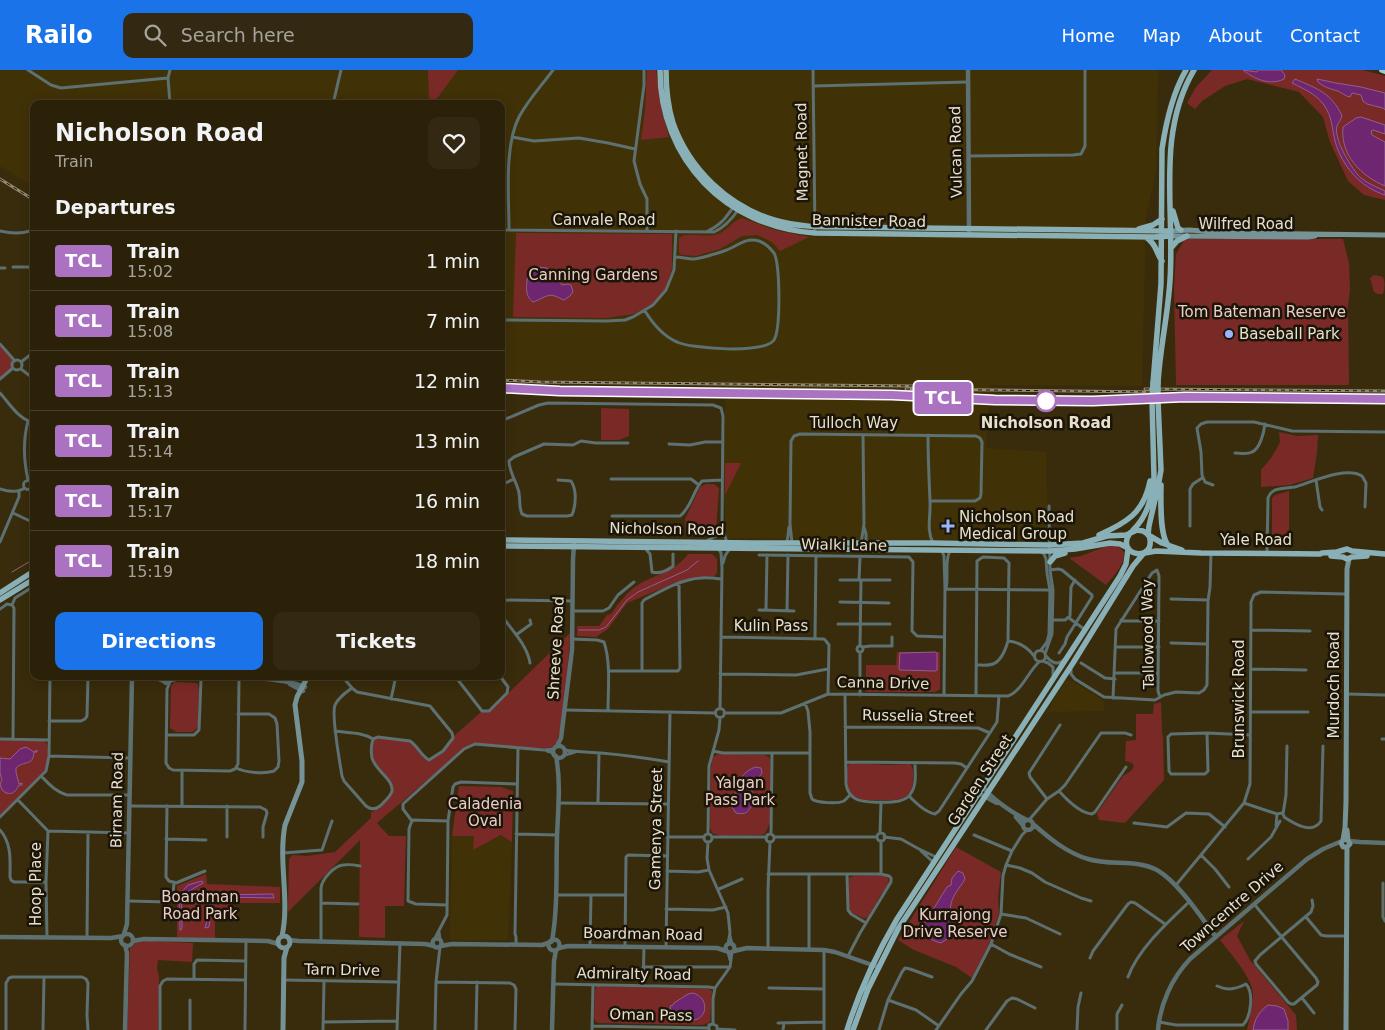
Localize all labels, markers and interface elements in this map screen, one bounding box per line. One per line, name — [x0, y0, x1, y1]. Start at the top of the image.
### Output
search box — [123, 13, 473, 58]
text: Railo — [25, 21, 93, 49]
icon: search — [141, 21, 169, 49]
text: Search here — [181, 24, 295, 46]
text: Home — [1062, 25, 1115, 46]
text: Map — [1143, 25, 1181, 46]
text: About — [1209, 25, 1262, 46]
text: Contact — [1290, 25, 1360, 46]
street label: Magnet Road — [792, 103, 812, 201]
street label: Vulcan Road — [946, 106, 966, 198]
button: heart — [428, 117, 480, 169]
text: Nicholson Road — [55, 119, 264, 147]
text: Train — [55, 152, 93, 171]
text: Departures — [55, 196, 176, 218]
street label: Canvale Road — [552, 211, 656, 229]
street label: Bannister Road — [812, 211, 926, 231]
street label: Wilfred Road — [1198, 215, 1294, 233]
text: Train — [127, 240, 180, 262]
text: TCL — [65, 250, 102, 271]
text: 1 min — [426, 250, 480, 272]
text: 15:02 — [127, 262, 173, 281]
park label: Canning Gardens — [528, 266, 658, 284]
text: Train — [127, 300, 180, 322]
park label: Tom Bateman Reserve — [1177, 303, 1346, 321]
text: TCL — [65, 310, 102, 331]
text: 7 min — [426, 310, 480, 332]
text: 15:08 — [127, 322, 173, 341]
place label: Baseball Park — [1239, 325, 1340, 343]
marker: Baseball Park — [1223, 328, 1235, 340]
text: Train — [127, 360, 180, 382]
text: TCL — [65, 370, 102, 391]
text: 12 min — [414, 370, 480, 392]
text: 15:13 — [127, 382, 173, 401]
line badge: TCL — [914, 382, 972, 414]
text: TCL — [925, 387, 961, 408]
marker: Nicholson Road — [1035, 390, 1057, 412]
street label: Tulloch Way — [809, 414, 898, 432]
place label: Nicholson Road — [981, 414, 1111, 432]
text: Train — [127, 420, 180, 442]
text: TCL — [65, 430, 102, 451]
text: 13 min — [414, 430, 480, 452]
text: 15:14 — [127, 442, 173, 461]
text: Train — [127, 480, 180, 502]
text: TCL — [65, 490, 102, 511]
text: 16 min — [414, 490, 480, 512]
text: 15:17 — [127, 502, 173, 521]
place label: Nicholson Road Medical Group — [959, 508, 1074, 543]
street label: Nicholson Road — [609, 519, 725, 539]
marker: Nicholson Road Medical Group — [941, 519, 955, 533]
street label: Yale Road — [1219, 531, 1292, 549]
street label: Wialki Lane — [801, 535, 887, 555]
text: Train — [127, 540, 180, 562]
text: TCL — [65, 550, 102, 571]
text: 18 min — [414, 550, 480, 572]
text: 15:19 — [127, 562, 173, 581]
street label: Tallowood Way — [1138, 579, 1158, 690]
street label: Shreeve Road — [544, 596, 568, 700]
button: Directions — [55, 612, 263, 670]
button: Tickets — [273, 612, 480, 670]
street label: Kulin Pass — [734, 617, 808, 635]
street label: Murdoch Road — [1325, 631, 1343, 739]
street label: Brunswick Road — [1230, 639, 1248, 759]
street label: Canna Drive — [837, 673, 929, 693]
street label: Russelia Street — [862, 706, 974, 726]
street label: Garden Street — [944, 731, 1016, 829]
street label: Birnam Road — [107, 752, 127, 848]
street label: Gamenya Street — [646, 767, 666, 890]
park label: Yalgan Pass Park — [705, 774, 775, 809]
park label: Caladenia Oval — [448, 795, 522, 830]
street label: Hoop Place — [27, 842, 45, 926]
street label: Towncentre Drive — [1176, 857, 1287, 957]
park label: Boardman Road Park — [161, 888, 239, 923]
park label: Kurrajong Drive Reserve — [902, 906, 1008, 941]
street label: Boardman Road — [583, 924, 703, 944]
street label: Tarn Drive — [303, 960, 380, 980]
street label: Admiralty Road — [576, 964, 692, 984]
street label: Oman Pass — [609, 1005, 693, 1025]

